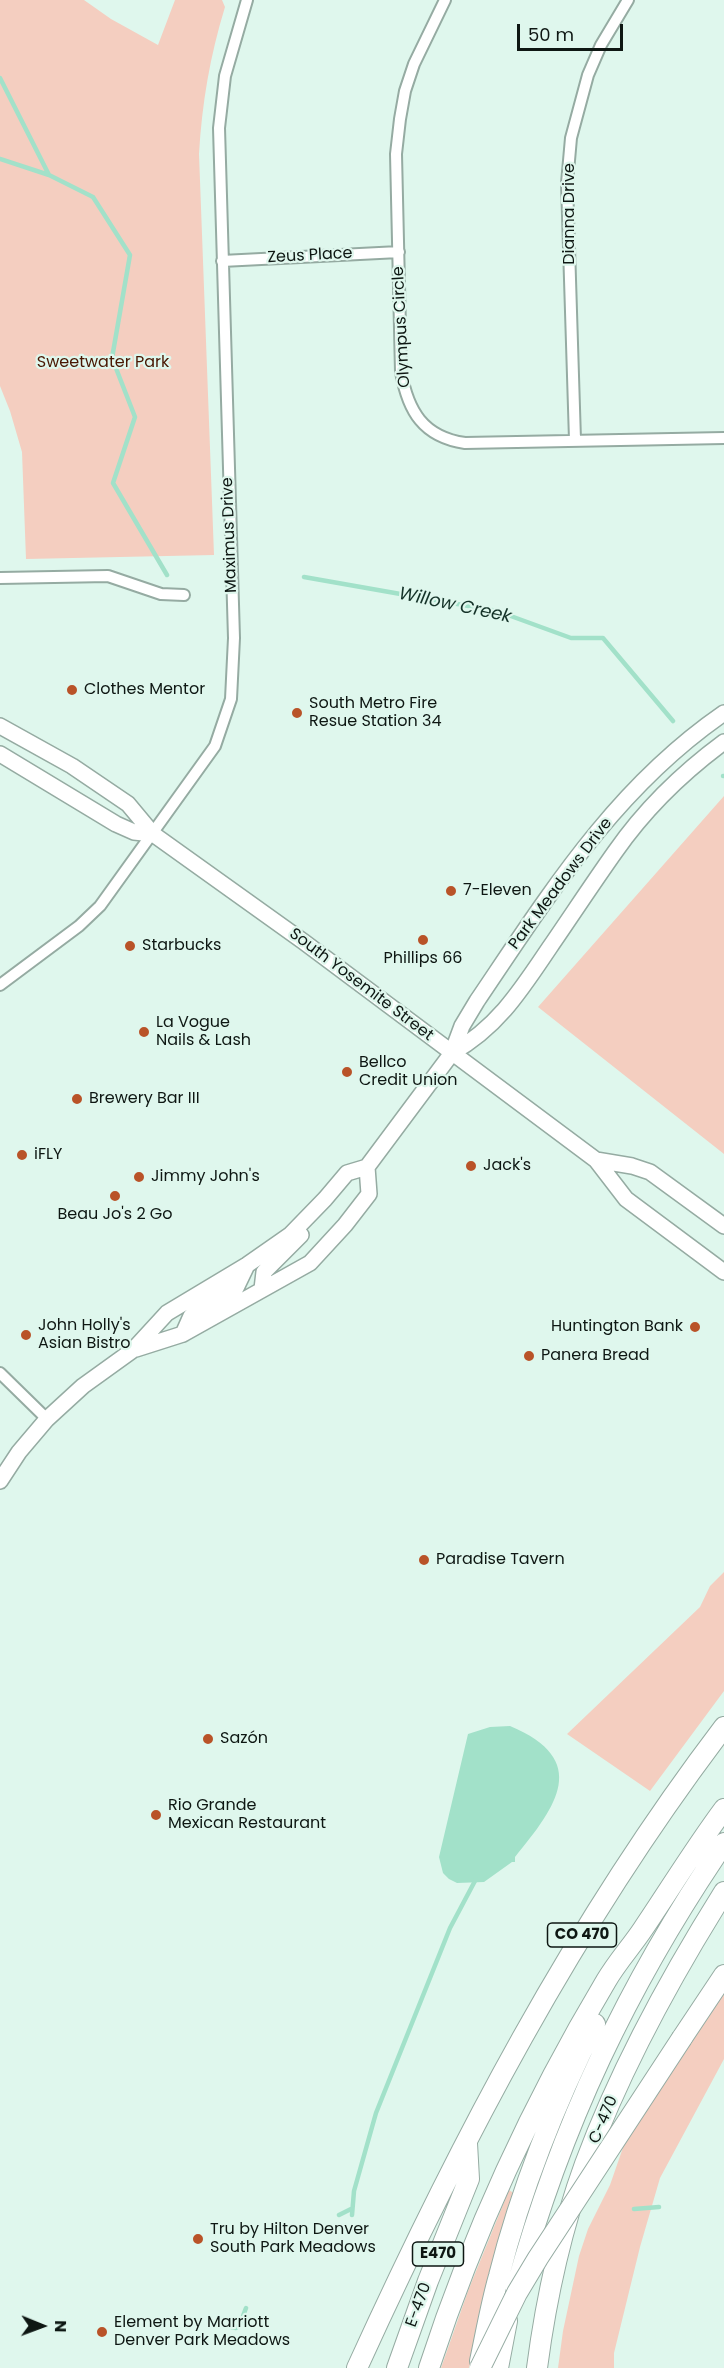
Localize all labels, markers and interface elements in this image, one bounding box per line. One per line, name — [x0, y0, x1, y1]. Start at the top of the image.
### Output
scale bar — [520, 12, 626, 50]
text: 50 m — [528, 22, 574, 47]
street label: Dianna Drive — [560, 163, 580, 265]
street label: Zeus Place — [267, 244, 353, 268]
street label: Olympus Circle — [389, 266, 415, 388]
park label: Sweetwater Park — [37, 353, 169, 373]
street label: Maximus Drive — [218, 477, 242, 593]
water label: Willow Creek — [397, 584, 513, 628]
place label: Clothes Mentor — [84, 680, 205, 700]
marker: Clothes Mentor — [65, 683, 79, 697]
place label: South Metro Fire Resue Station 34 — [309, 694, 441, 732]
marker: South Metro Fire Resue Station 34 — [290, 706, 304, 720]
street label: Park Meadows Drive — [505, 814, 617, 954]
place label: 7-Eleven — [463, 881, 532, 901]
marker: 7-Eleven — [444, 884, 458, 898]
street label: South Yosemite Street — [285, 925, 437, 1045]
marker: Phillips 66 — [416, 933, 430, 947]
place label: Starbucks — [142, 936, 221, 956]
marker: Starbucks — [123, 939, 137, 953]
place label: Phillips 66 — [383, 949, 463, 969]
place label: La Vogue Nails & Lash — [156, 1013, 251, 1051]
marker: La Vogue Nails & Lash — [137, 1025, 151, 1039]
place label: Bellco Credit Union — [359, 1053, 458, 1091]
marker: Bellco Credit Union — [340, 1065, 354, 1079]
place label: Brewery Bar III — [89, 1089, 200, 1109]
marker: Brewery Bar III — [70, 1092, 84, 1106]
place label: iFLY — [34, 1145, 62, 1165]
marker: iFLY — [15, 1148, 29, 1162]
place label: Jack's — [483, 1156, 531, 1176]
marker: Jack's — [464, 1159, 478, 1173]
place label: Jimmy John's — [151, 1167, 260, 1187]
marker: Jimmy John's — [132, 1170, 146, 1184]
marker: Beau Jo's 2 Go — [108, 1189, 122, 1203]
place label: Beau Jo's 2 Go — [57, 1205, 173, 1225]
place label: John Holly's Asian Bistro — [38, 1316, 131, 1354]
place label: Huntington Bank — [551, 1317, 683, 1337]
marker: Huntington Bank — [688, 1320, 702, 1334]
marker: John Holly's Asian Bistro — [19, 1328, 33, 1342]
place label: Panera Bread — [541, 1346, 650, 1366]
marker: Panera Bread — [522, 1349, 536, 1363]
place label: Paradise Tavern — [436, 1550, 565, 1570]
marker: Paradise Tavern — [417, 1553, 431, 1567]
place label: Sazón — [220, 1729, 268, 1749]
marker: Sazón — [201, 1732, 215, 1746]
place label: Rio Grande Mexican Restaurant — [168, 1796, 326, 1834]
marker: Rio Grande Mexican Restaurant — [149, 1808, 163, 1822]
road number: CO 470 — [548, 1923, 616, 1947]
street label: C-470 — [585, 2093, 623, 2147]
place label: Tru by Hilton Denver South Park Meadows — [210, 2220, 376, 2258]
marker: Tru by Hilton Denver South Park Meadows — [191, 2232, 205, 2246]
road number: E470 — [412, 2242, 464, 2266]
street label: E-470 — [402, 2280, 436, 2330]
north arrow — [12, 2296, 72, 2356]
place label: Element by Marriott Denver Park Meadows — [114, 2313, 290, 2351]
text: N — [49, 2320, 72, 2333]
marker: Element by Marriott Denver Park Meadows — [95, 2325, 109, 2339]

